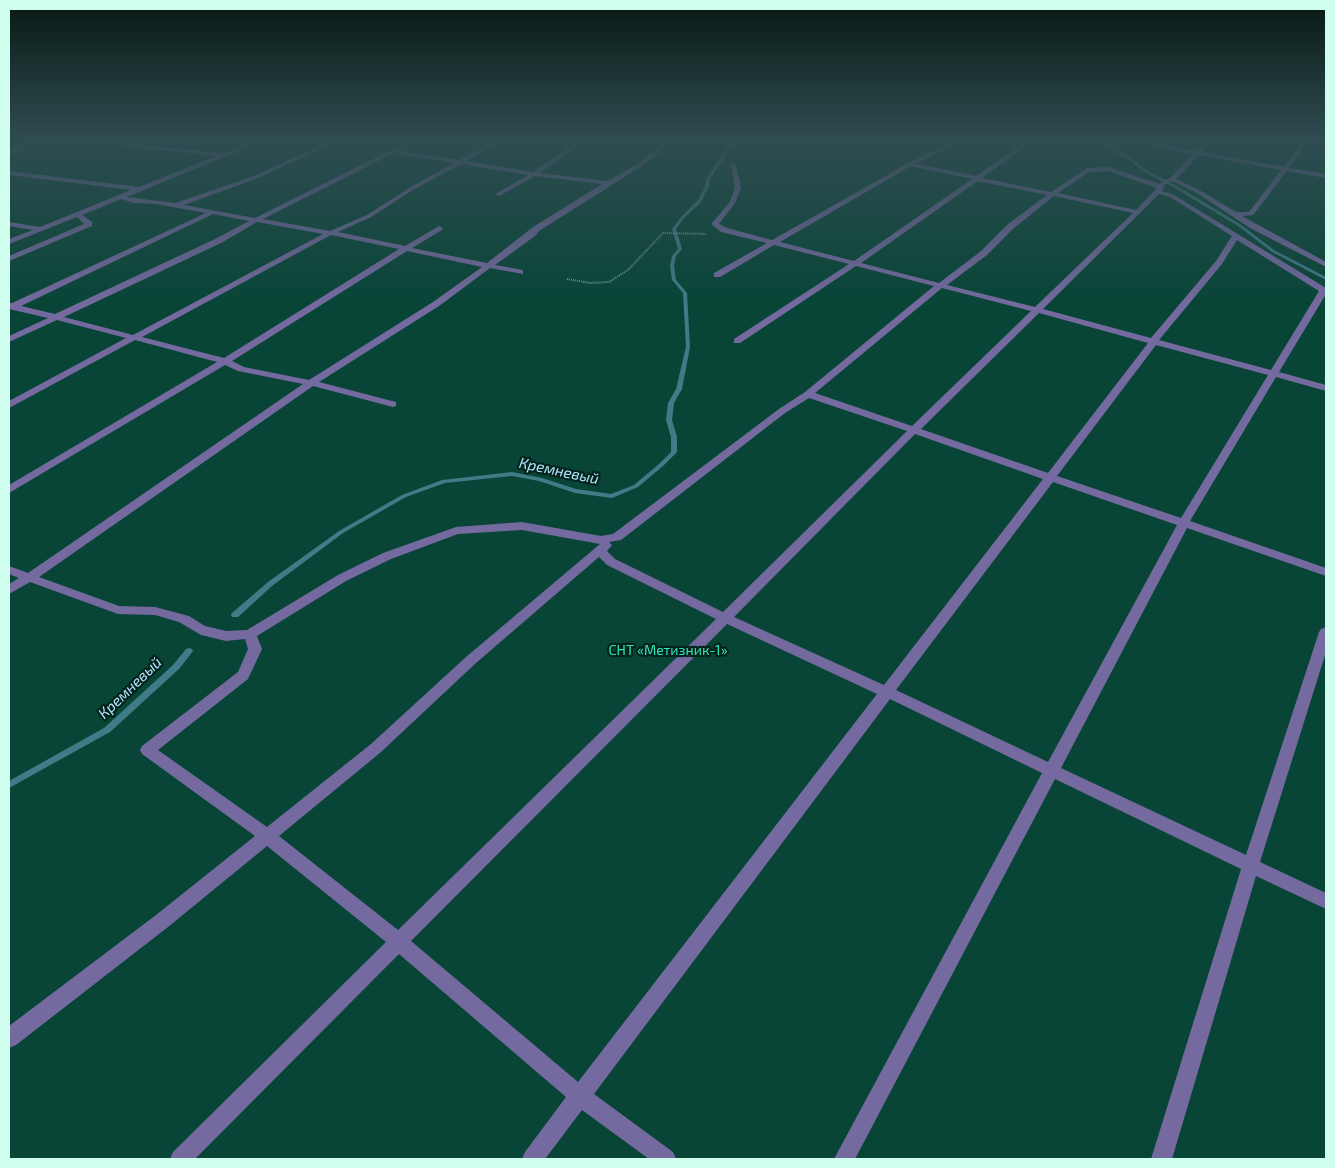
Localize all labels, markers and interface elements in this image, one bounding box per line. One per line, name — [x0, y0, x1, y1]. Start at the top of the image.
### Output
water label: Кремневый — [517, 454, 601, 488]
park label: СНТ «Метизник-1» — [609, 642, 727, 658]
water label: Кремневый — [95, 653, 165, 723]

